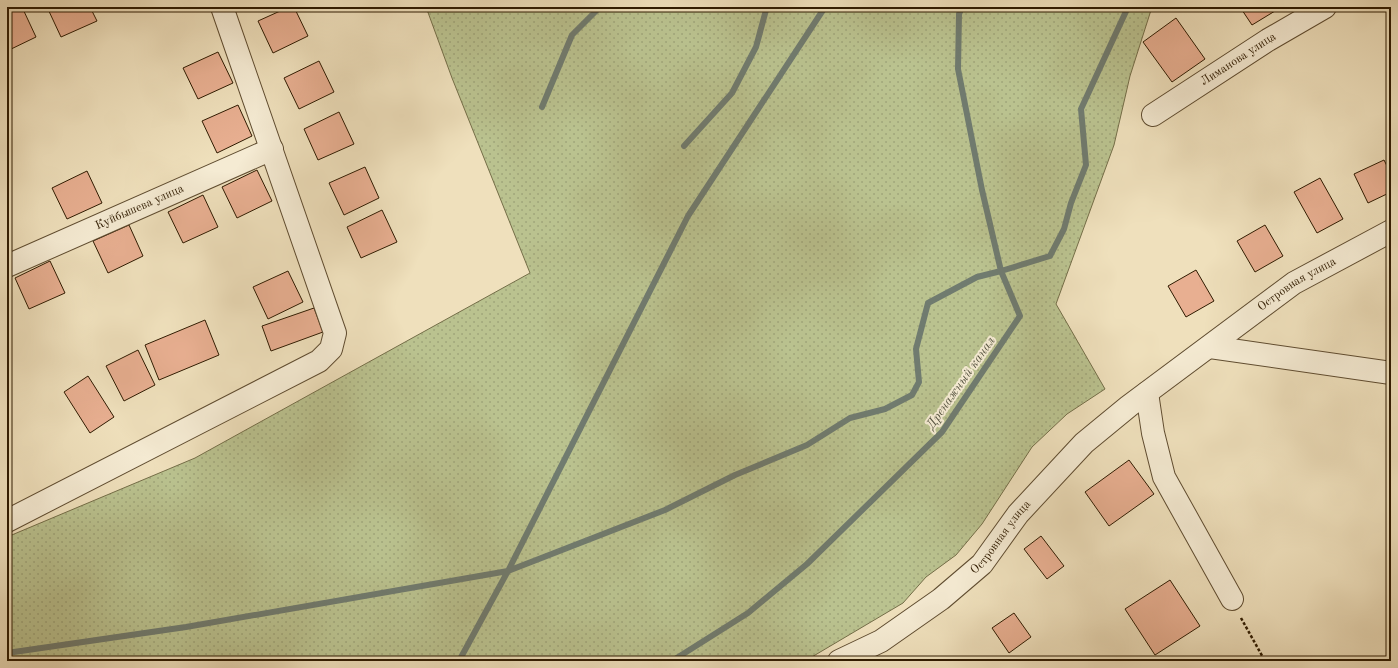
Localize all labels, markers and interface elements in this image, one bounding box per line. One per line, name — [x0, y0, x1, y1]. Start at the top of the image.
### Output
street label: Лиманова улица — [1199, 31, 1278, 88]
street label: Куйбышева улица — [94, 183, 186, 232]
street label: Островная улица — [1256, 256, 1338, 314]
water label: Дренажный канал — [923, 334, 998, 433]
street label: Островная улица — [968, 498, 1033, 577]

